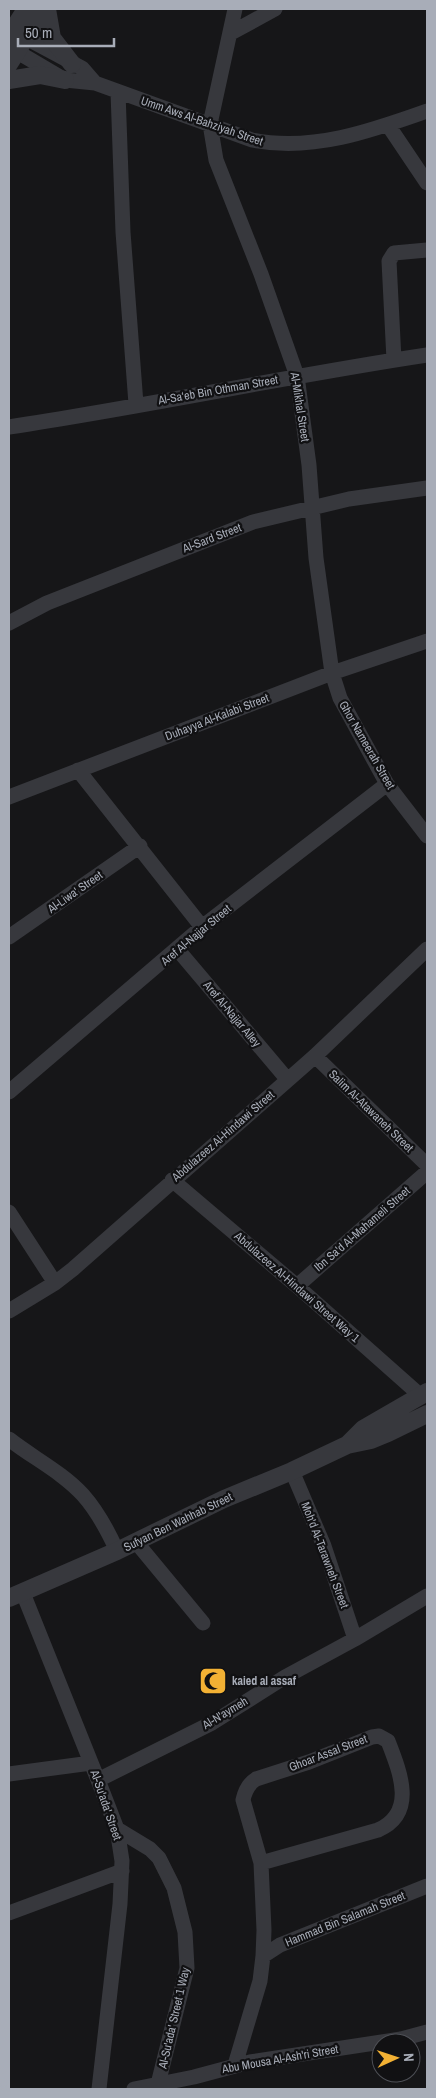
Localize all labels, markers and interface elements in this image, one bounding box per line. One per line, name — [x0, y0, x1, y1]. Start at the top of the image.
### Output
scale bar — [18, 15, 114, 47]
text: 50 m — [25, 22, 52, 43]
street label: Umm Aws Al-Bahziyah Street — [139, 93, 266, 150]
street label: Al-Mikhal Street — [286, 370, 313, 443]
street label: Al-Sa‘eb Bin Othman Street — [156, 372, 279, 409]
street label: Al-Sard Street — [179, 519, 244, 557]
street label: Duhayya Al-Kalabi Street — [163, 690, 271, 744]
street label: Ghor Nameerah Street — [335, 698, 399, 792]
street label: Al-Liwa' Street — [44, 867, 106, 917]
street label: Aref Al-Najjar Street — [157, 901, 235, 970]
street label: Aref Al-Najjar Alley — [199, 977, 264, 1050]
street label: Salim Al-Atawaneh Street — [325, 1066, 417, 1156]
street label: Abdulazeez Al-Hindawi Street — [168, 1087, 278, 1186]
street label: Ibn Sa'd Al-Mahameli Street — [311, 1183, 414, 1275]
street label: Abdulazeez Al-Hindawi Street Way 1 — [230, 1227, 363, 1346]
street label: Sufyan Ben Wahhab Street — [121, 1489, 235, 1555]
street label: Moh'd Al-Tarawneh Street — [297, 1500, 353, 1611]
mosque icon: kaied al assaf — [198, 1666, 228, 1696]
place label: kaied al assaf — [232, 1673, 297, 1689]
street label: Al-N'aymeh — [198, 1693, 251, 1733]
street label: Ghoar Assal Street — [287, 1731, 370, 1775]
street label: Al-Su'ada' Street — [86, 1767, 126, 1842]
street label: Hammad Bin Salamah Street — [283, 1888, 408, 1950]
street label: Al-Su'ada' Street 1 Way — [154, 1966, 193, 2071]
north arrow — [371, 2033, 421, 2083]
street label: Abu Mousa Al-Ash'ri Street — [220, 2041, 340, 2077]
text: N — [400, 2053, 418, 2062]

